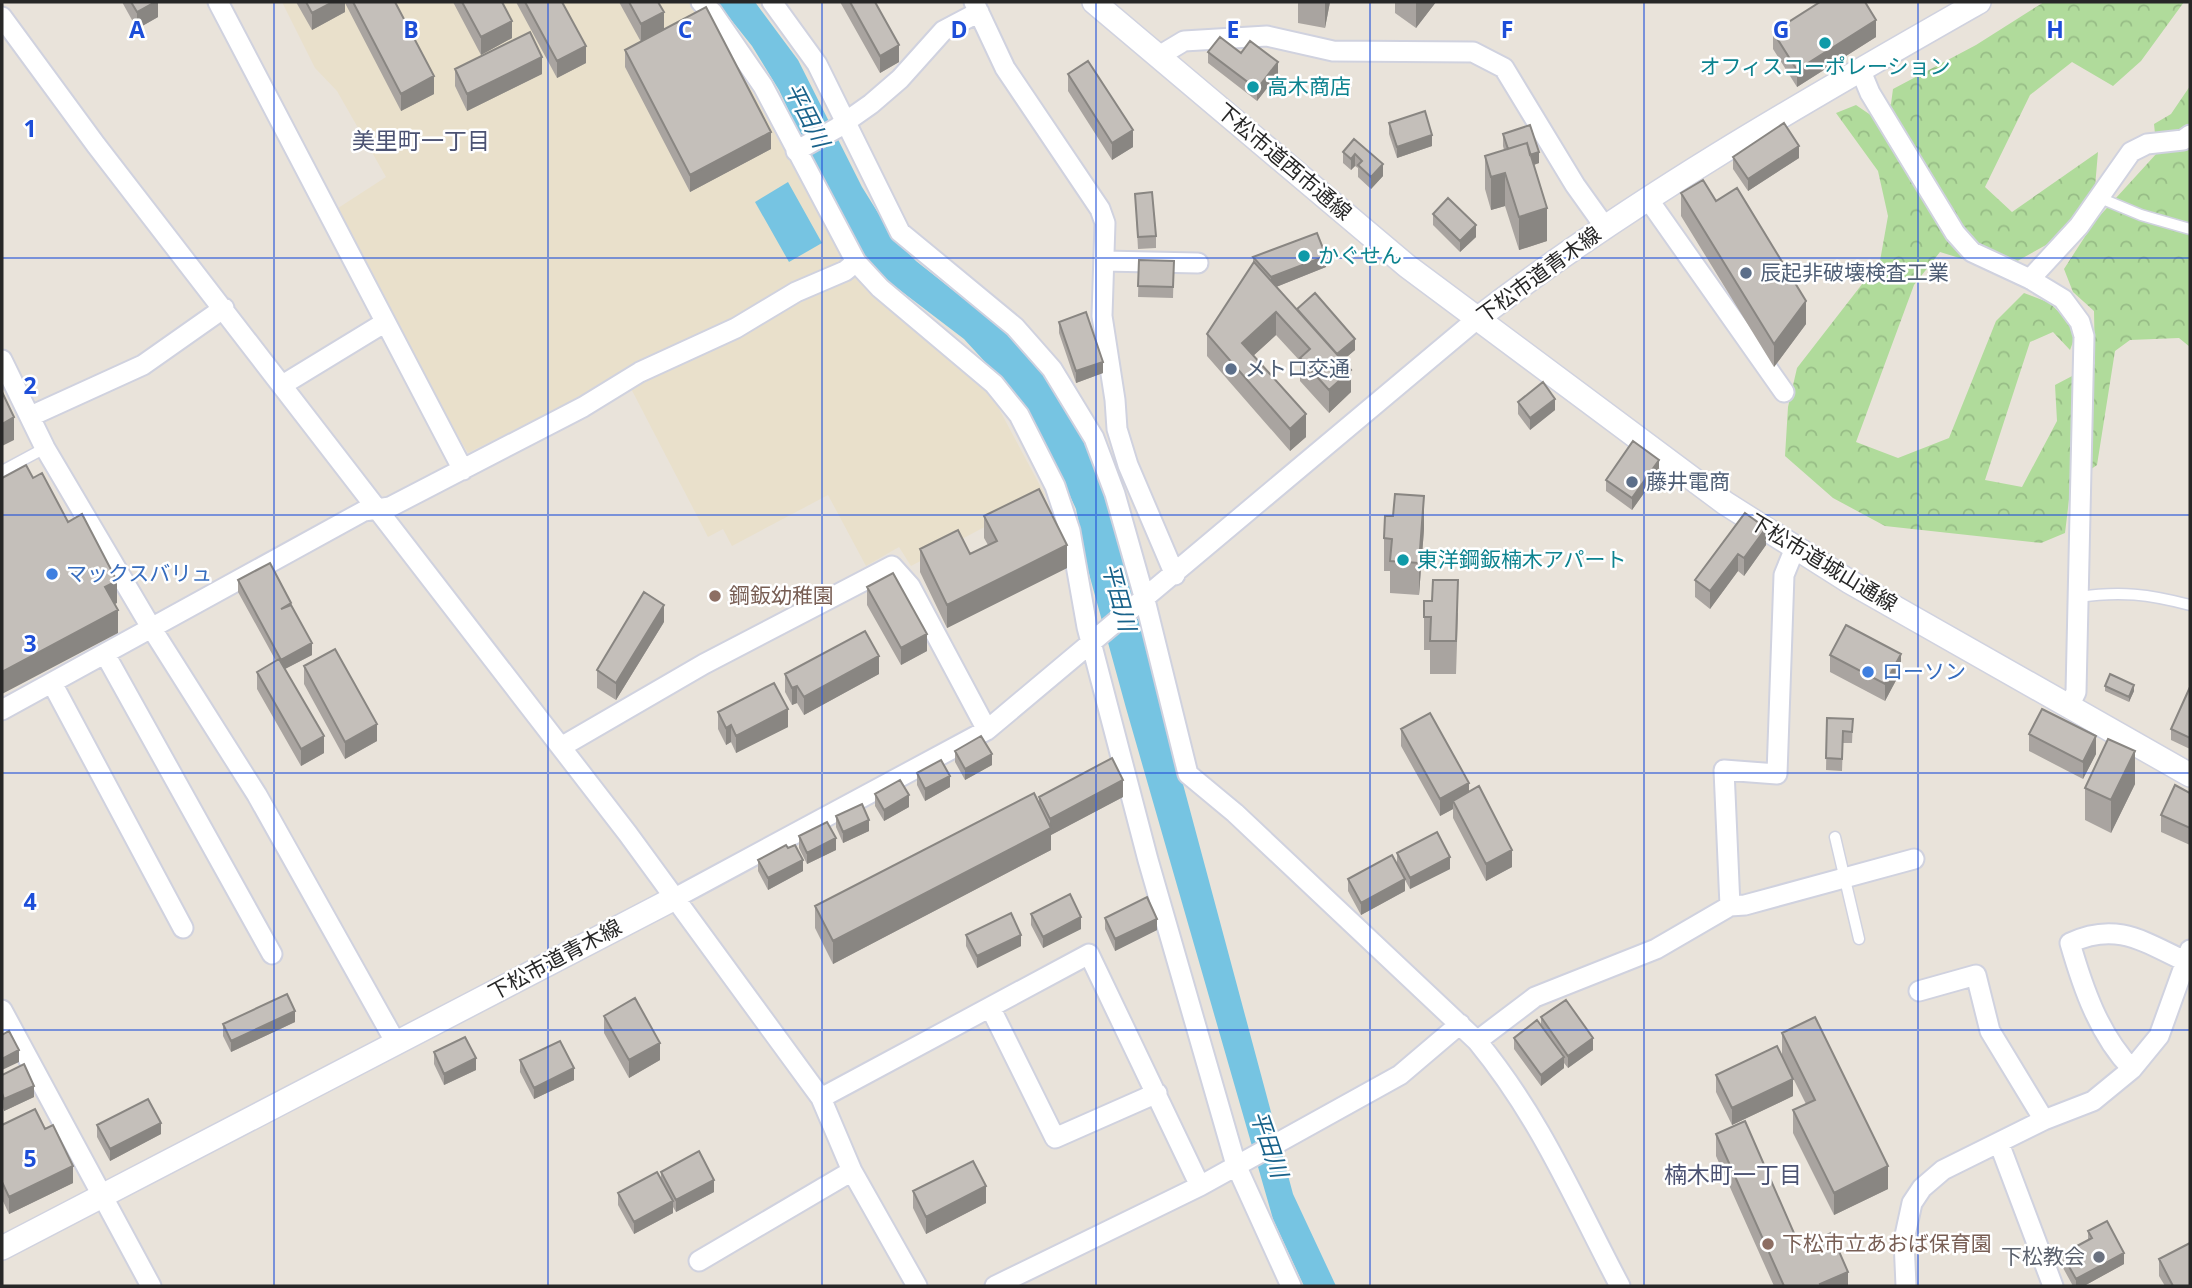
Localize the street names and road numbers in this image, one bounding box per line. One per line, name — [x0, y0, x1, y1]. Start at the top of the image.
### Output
street label: 下松市道西市通線 — [1211, 97, 1358, 226]
street label: 下松市道青木線 — [1471, 220, 1606, 329]
street label: 下松市道城山通線 — [1744, 507, 1903, 617]
street label: 下松市道青木線 — [483, 912, 626, 1006]

